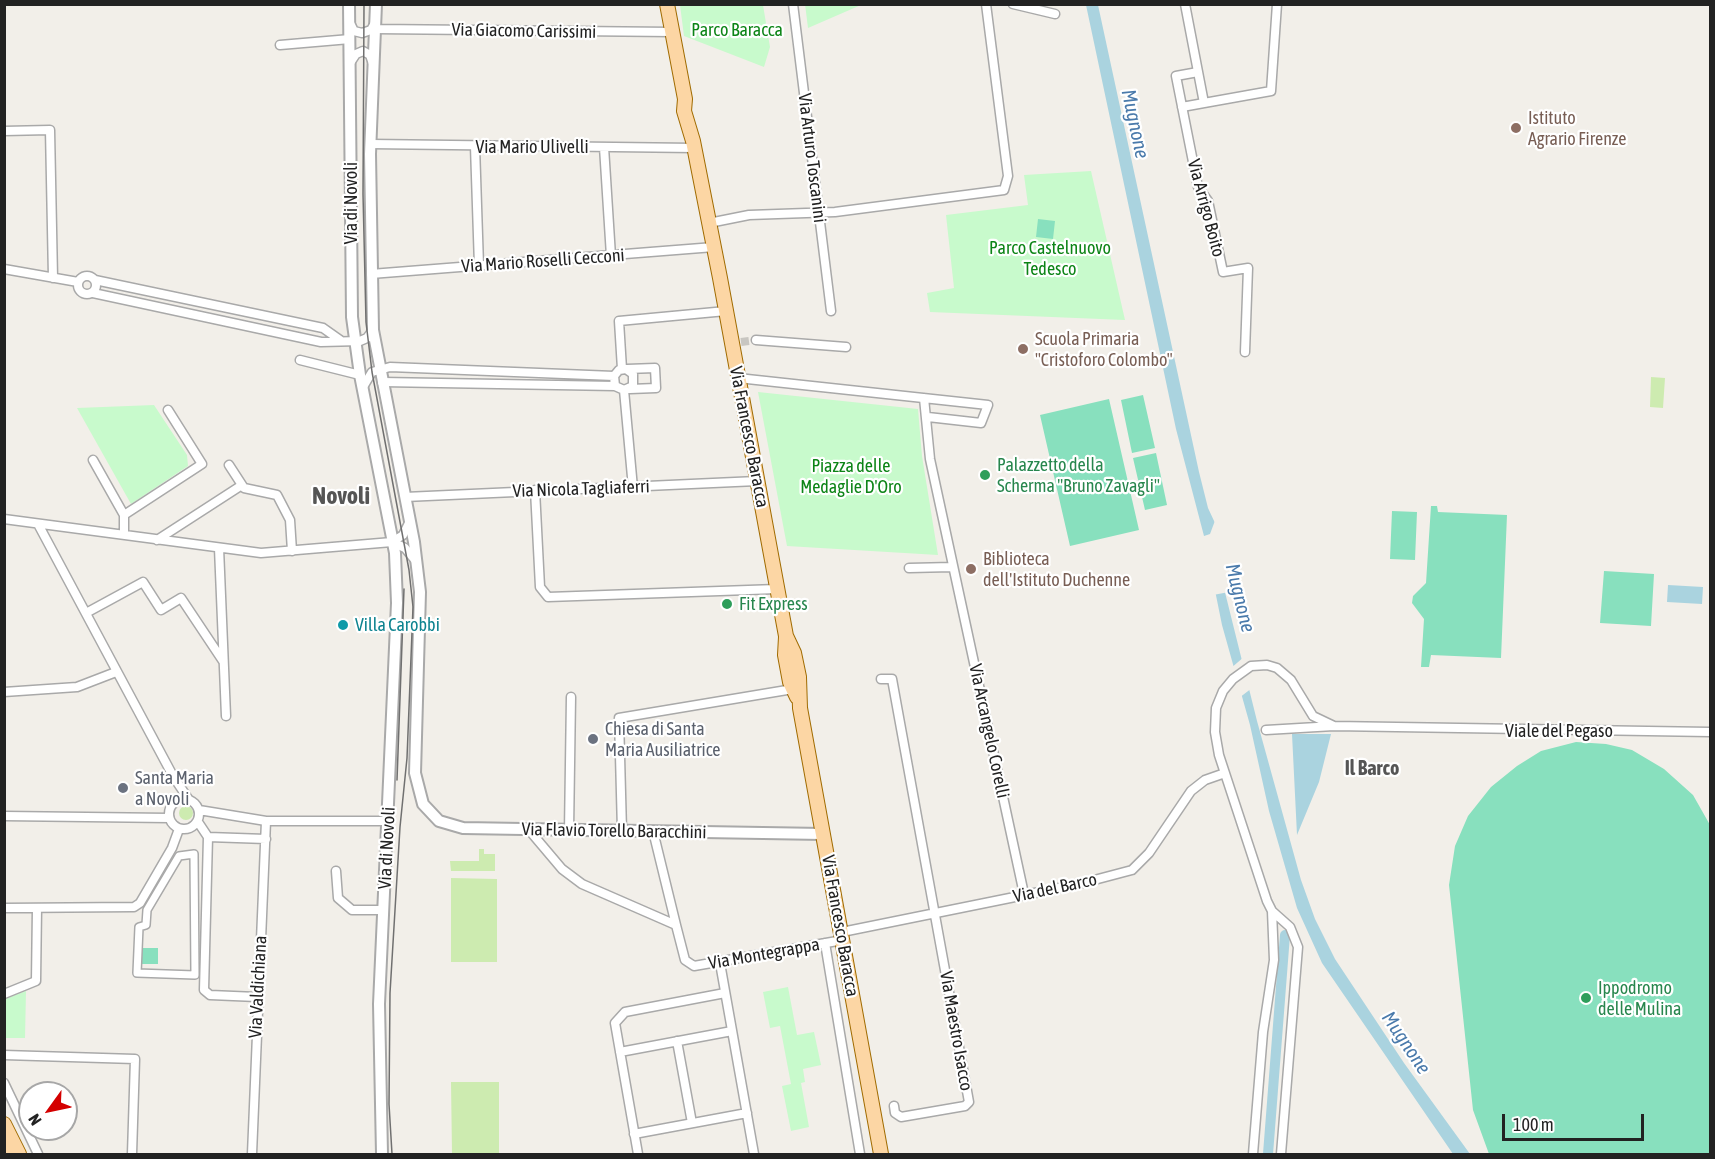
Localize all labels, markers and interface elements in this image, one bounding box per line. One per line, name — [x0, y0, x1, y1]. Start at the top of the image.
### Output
street label: Via Giacomo Carissimi — [451, 19, 597, 43]
park label: Parco Baracca — [691, 19, 783, 41]
water label: Mugnone — [1116, 87, 1154, 161]
street label: Via Arturo Toscanini — [793, 92, 831, 224]
place label: Istituto Agrario Firenze — [1528, 107, 1626, 150]
marker: Istituto Agrario Firenze — [1509, 121, 1523, 135]
street label: Via Mario Ulivelli — [475, 136, 589, 158]
street label: Via Arrigo Boito — [1183, 157, 1229, 259]
street label: Via di Novoli — [340, 162, 362, 244]
park label: Parco Castelnuovo Tedesco — [989, 237, 1111, 280]
street label: Via Mario Roselli Cecconi — [461, 245, 625, 277]
place label: Scuola Primaria "Cristoforo Colombo" — [1035, 328, 1173, 370]
marker: Scuola Primaria "Cristoforo Colombo" — [1016, 342, 1030, 356]
street label: Via Francesco Baracca — [725, 365, 773, 509]
place label: Palazzetto della Scherma "Bruno Zavagli" — [997, 454, 1160, 496]
park label: Piazza delle Medaglie D'Oro — [800, 455, 902, 498]
marker: Palazzetto della Scherma "Bruno Zavagli" — [978, 468, 992, 482]
street label: Via Nicola Tagliaferri — [512, 476, 650, 502]
district label: Novoli — [312, 482, 370, 510]
place label: Biblioteca dell'Istituto Duchenne — [983, 548, 1130, 590]
water label: Mugnone — [1220, 561, 1260, 635]
marker: Biblioteca dell'Istituto Duchenne — [964, 562, 978, 576]
place label: Fit Express — [739, 593, 808, 615]
marker: Fit Express — [720, 597, 734, 611]
place label: Villa Carobbi — [355, 614, 440, 636]
marker: Villa Carobbi — [336, 618, 350, 632]
street label: Via Arcangelo Corelli — [964, 662, 1014, 800]
place label: Chiesa di Santa Maria Ausiliatrice — [605, 718, 720, 760]
street label: Viale del Pegaso — [1505, 720, 1613, 742]
marker: Chiesa di Santa Maria Ausiliatrice — [586, 732, 600, 746]
district label: Il Barco — [1345, 757, 1399, 781]
place label: Santa Maria a Novoli — [135, 767, 214, 810]
marker: Santa Maria a Novoli — [116, 781, 130, 795]
street label: Via di Novoli — [374, 806, 400, 890]
street label: Via Flavio Torello Baracchini — [521, 819, 707, 843]
street label: Via Francesco Baracca — [817, 854, 863, 998]
street label: Via del Barco — [1011, 869, 1099, 907]
street label: Via Montegrappa — [707, 934, 821, 974]
street label: Via Valdichiana — [245, 935, 271, 1039]
street label: Via Maestro Isacco — [935, 969, 977, 1093]
place label: Ippodromo delle Mulina — [1598, 977, 1681, 1020]
marker: Ippodromo delle Mulina — [1579, 991, 1593, 1005]
water label: Mugnone — [1376, 1007, 1436, 1079]
north arrow — [18, 1081, 78, 1141]
scale bar — [1505, 1102, 1648, 1140]
text: N — [24, 1111, 45, 1129]
text: 100 m — [1513, 1114, 1554, 1135]

